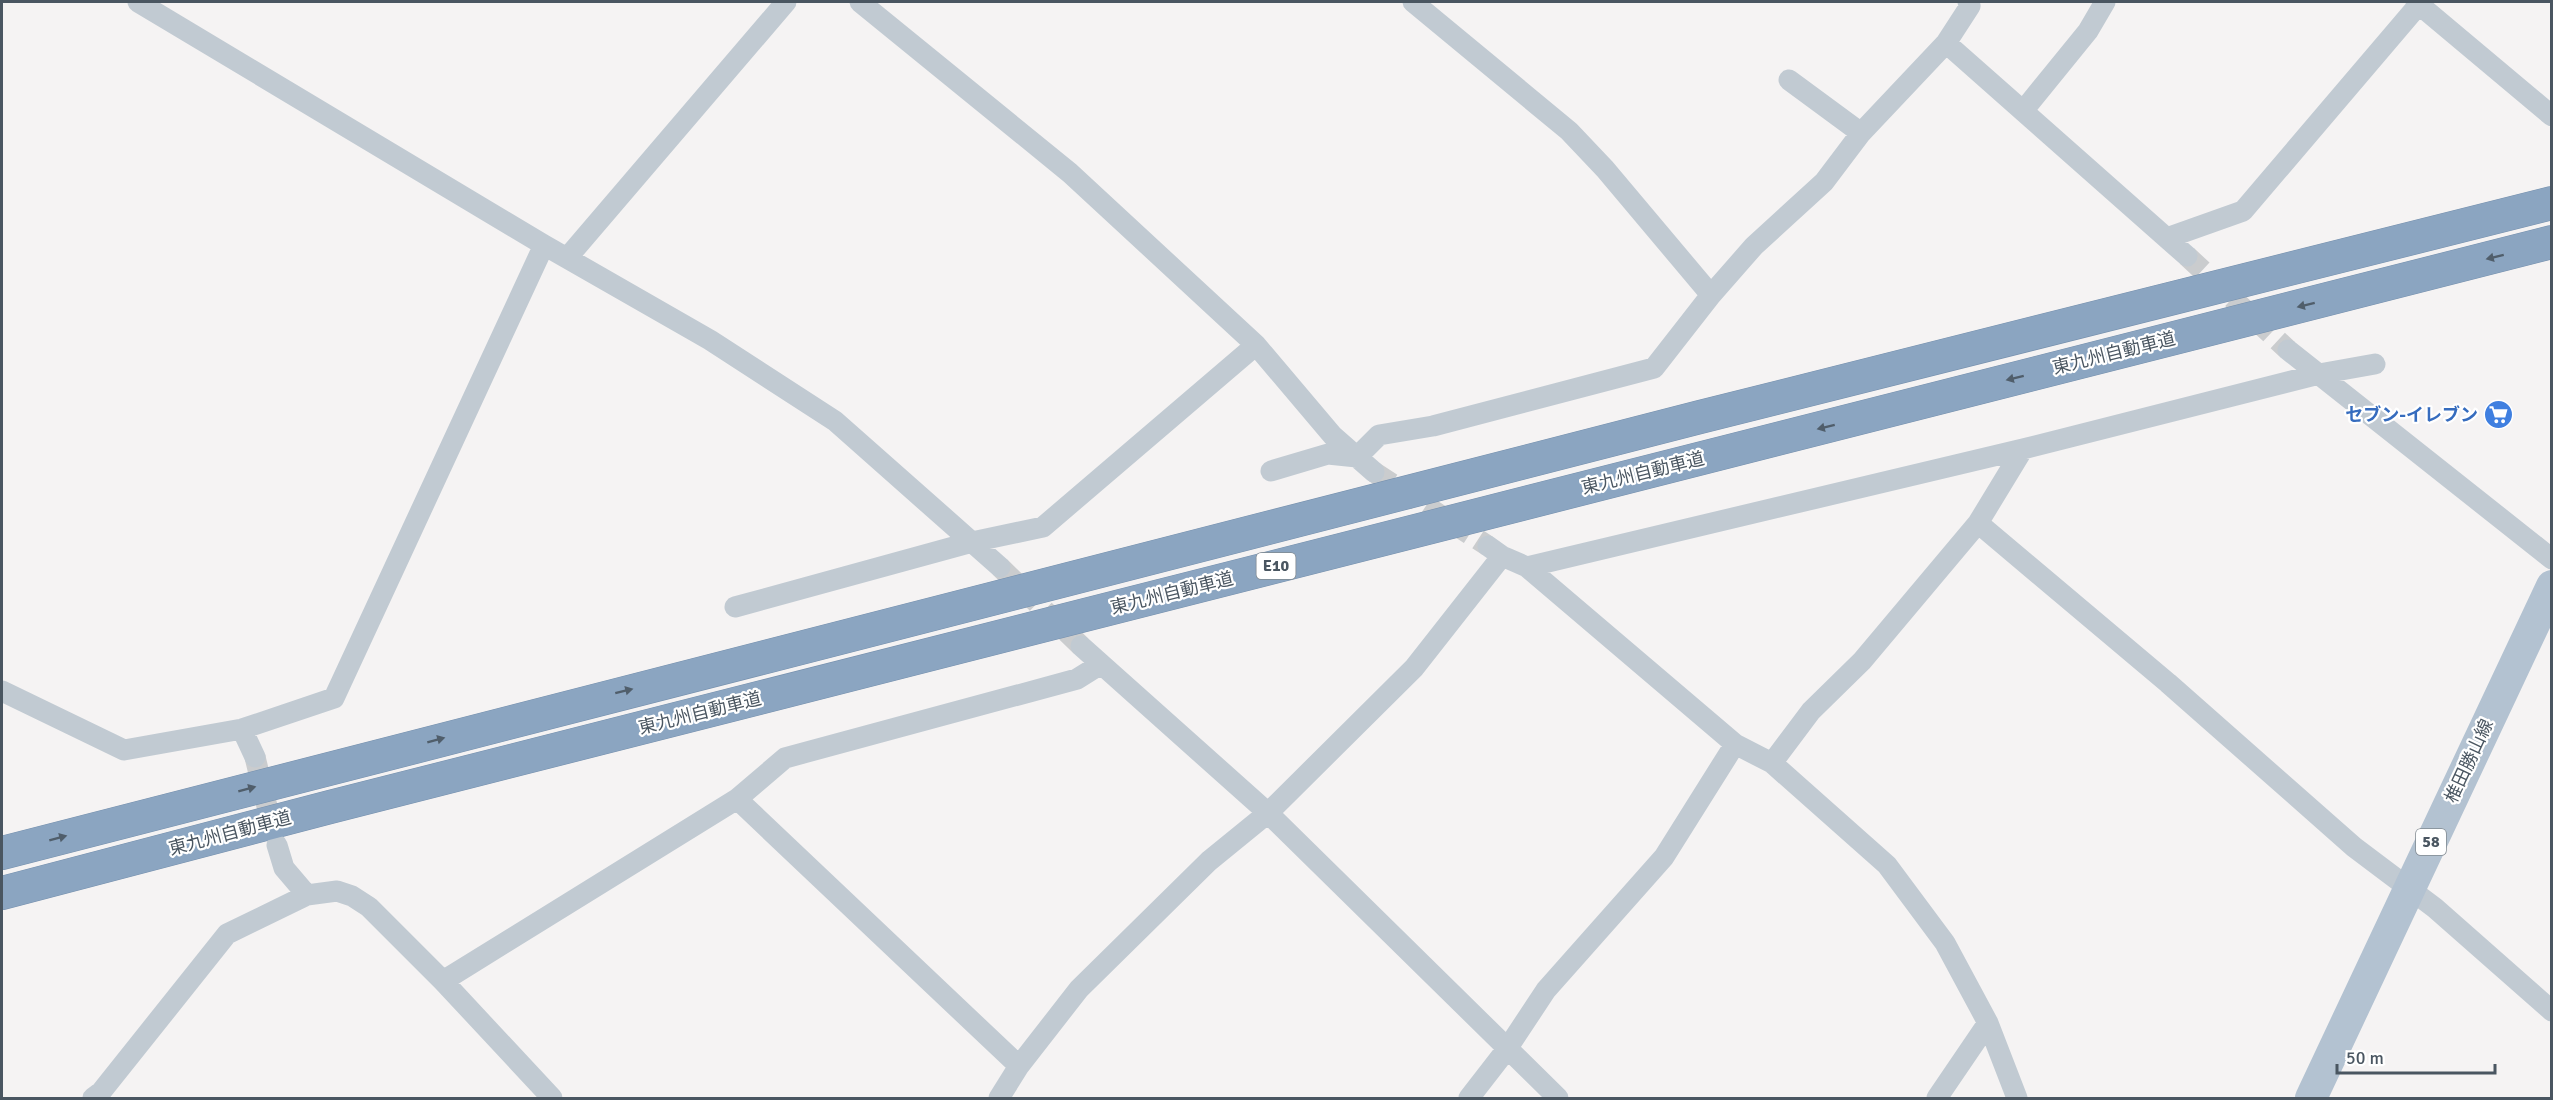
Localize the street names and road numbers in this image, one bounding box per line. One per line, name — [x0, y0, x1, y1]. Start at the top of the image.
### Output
street label: 東九州自動車道 — [2050, 327, 2178, 379]
street label: 東九州自動車道 — [1579, 447, 1707, 499]
road number: E10 — [1256, 553, 1296, 579]
street label: 東九州自動車道 — [1108, 567, 1236, 619]
street label: 東九州自動車道 — [636, 687, 764, 739]
street label: 椎田勝山線 — [2440, 716, 2498, 806]
street label: 東九州自動車道 — [166, 806, 294, 860]
road number: 58 — [2416, 829, 2446, 855]

